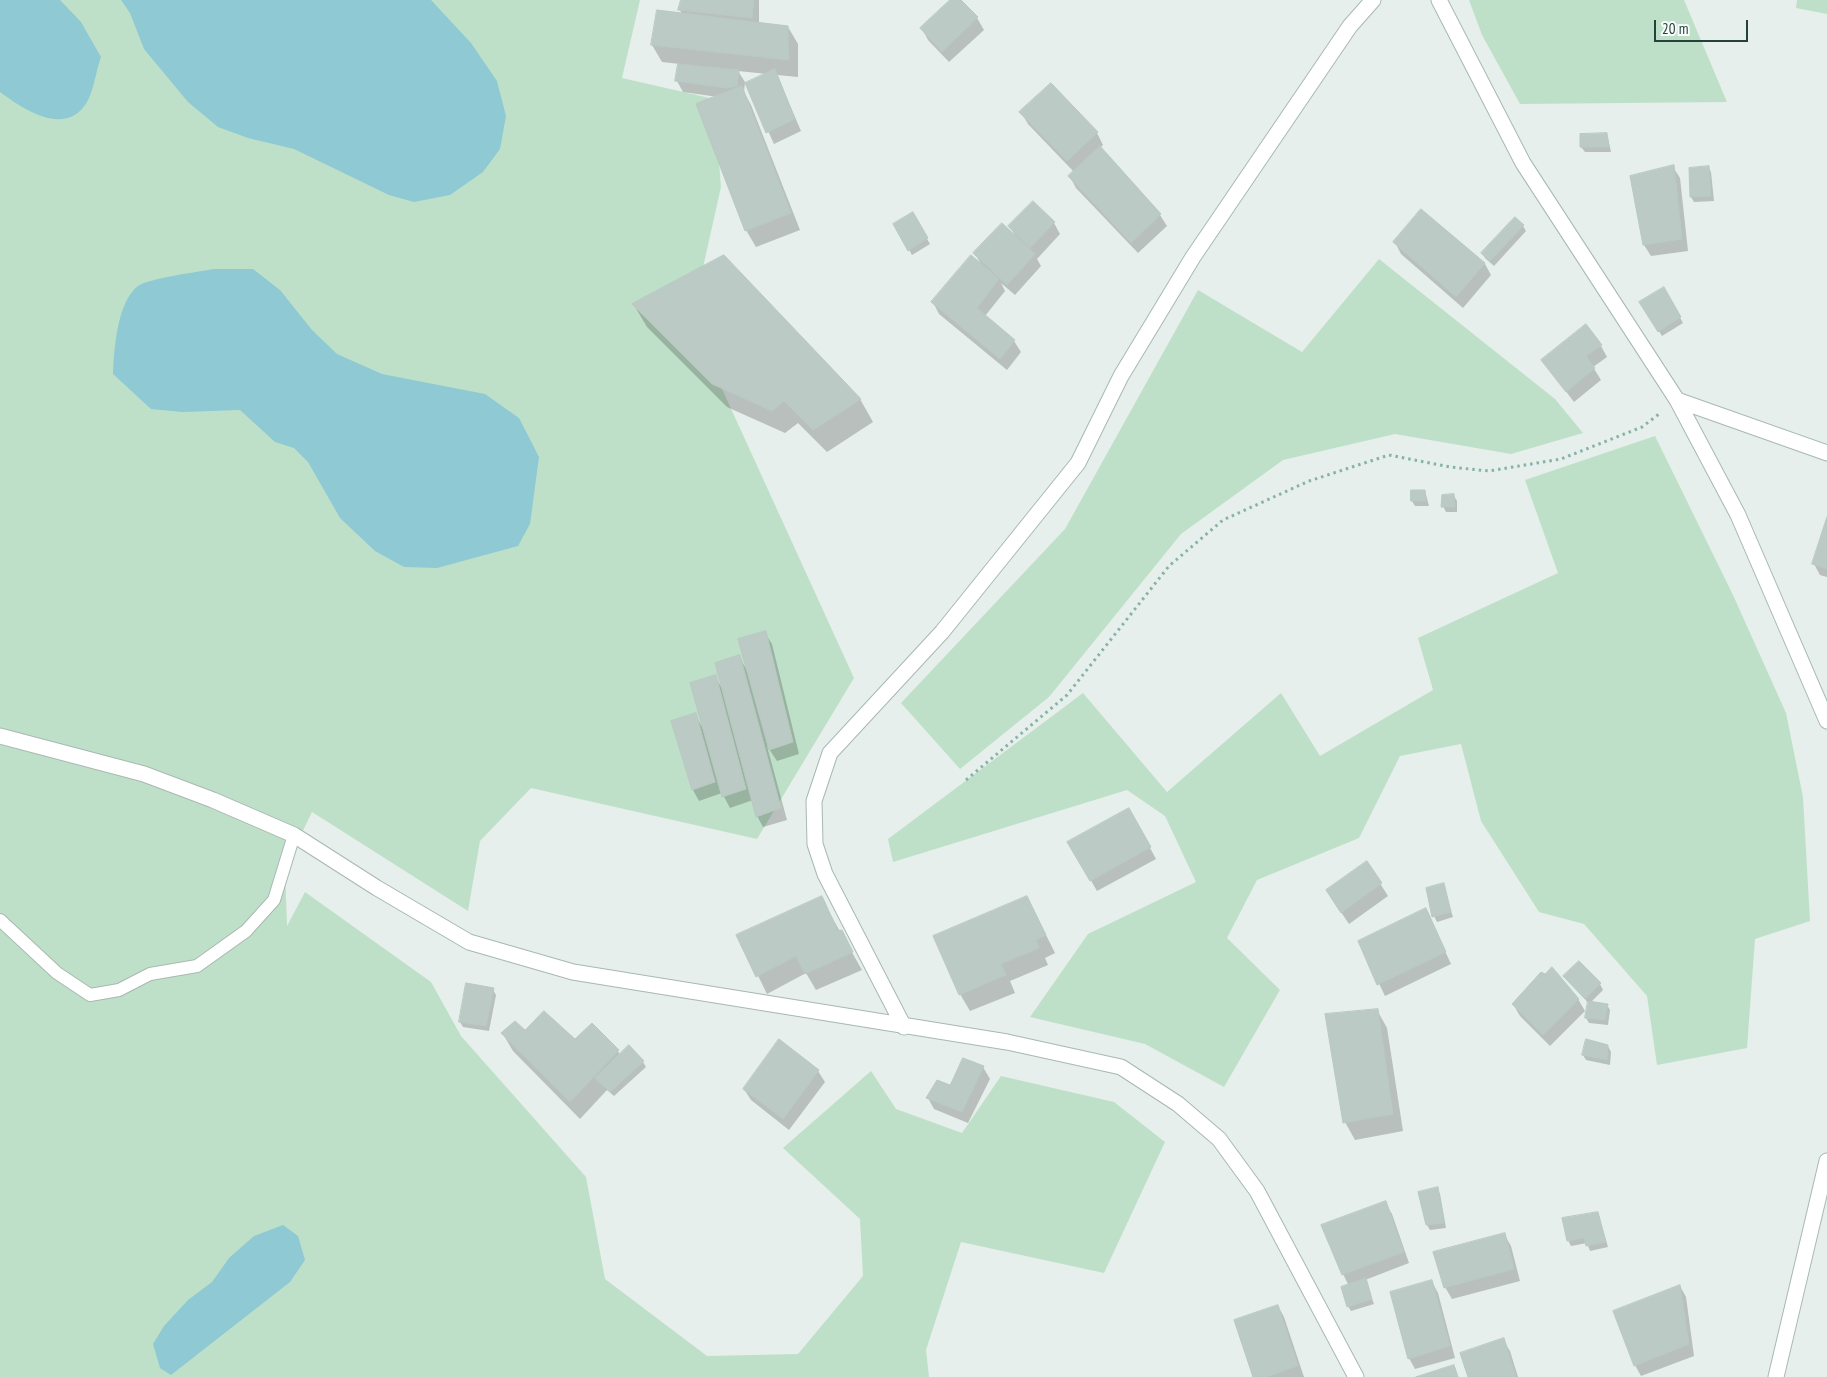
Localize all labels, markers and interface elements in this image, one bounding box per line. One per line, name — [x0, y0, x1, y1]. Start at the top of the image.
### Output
scale bar — [1657, 10, 1751, 42]
text: 20 m — [1662, 19, 1688, 38]

